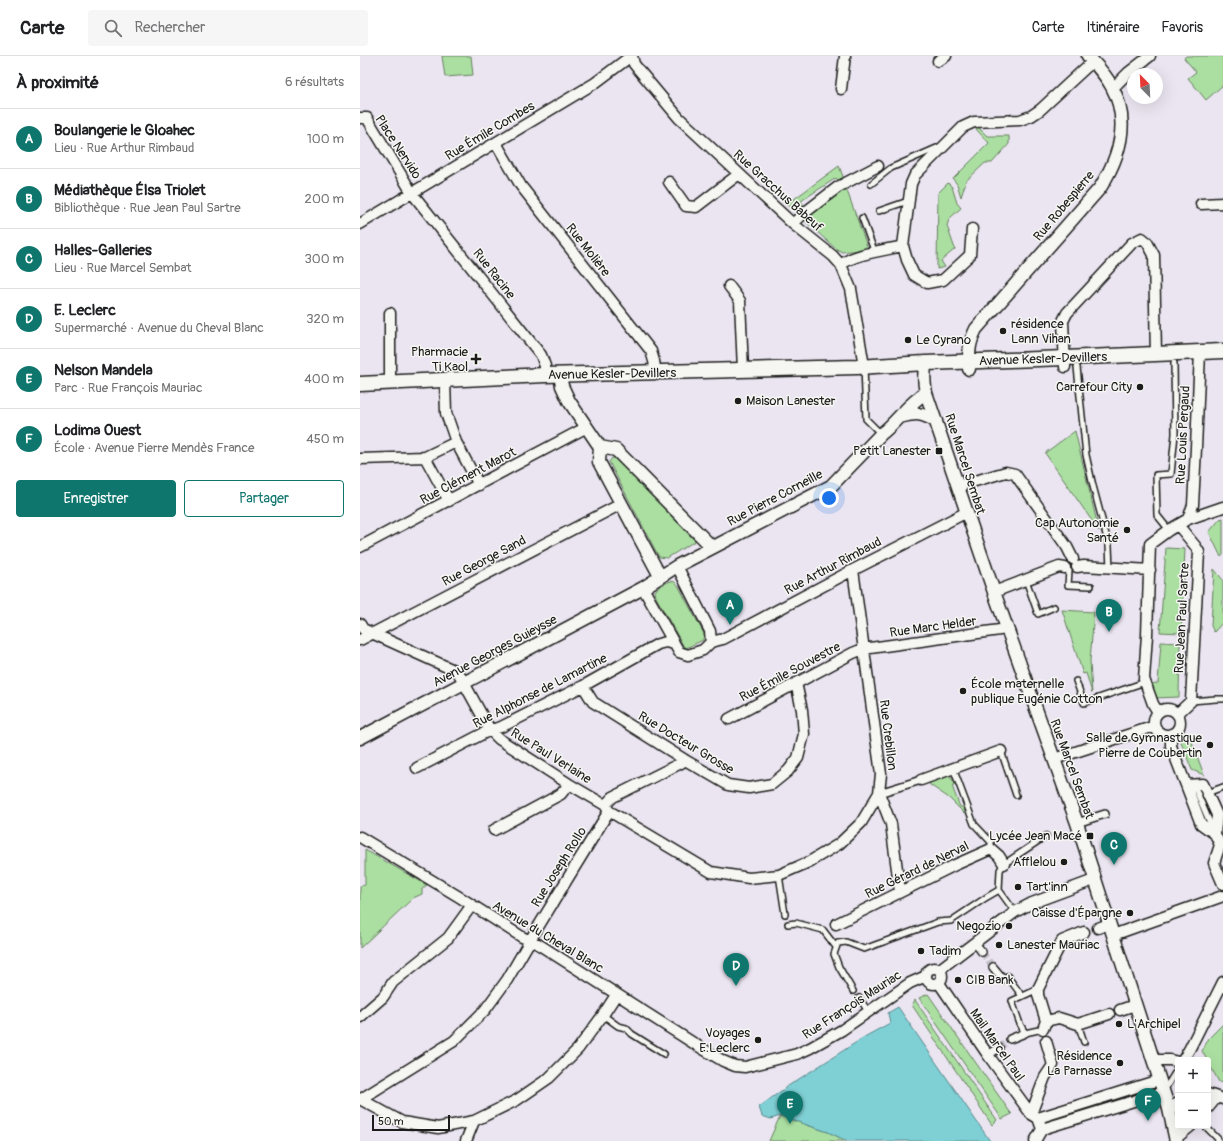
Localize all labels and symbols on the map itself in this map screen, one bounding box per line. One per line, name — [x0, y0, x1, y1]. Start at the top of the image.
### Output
north arrow — [1127, 68, 1163, 104]
street label: Rue Émile Combes — [442, 98, 538, 164]
street label: Place Nervido — [371, 112, 425, 182]
street label: Rue Gracchus Babeuf — [730, 147, 827, 236]
street label: Rue Robespierre — [1030, 167, 1098, 244]
street label: Rue Molière — [562, 220, 614, 280]
street label: Rue Racine — [469, 246, 519, 303]
place label: résidence Lann Vihan — [1011, 316, 1071, 347]
marker: résidence Lann Vihan — [998, 326, 1008, 336]
place label: Le Cyrano — [916, 332, 971, 348]
marker: Le Cyrano — [903, 335, 913, 345]
place label: Pharmacie Ti Kaol — [411, 344, 469, 375]
street label: Avenue Kesler-Devillers — [979, 349, 1108, 369]
marker: Pharmacie Ti Kaol — [471, 354, 481, 364]
street label: Avenue Kesler-Devillers — [548, 365, 676, 383]
place label: Carrefour City — [1056, 379, 1132, 395]
marker: Carrefour City — [1135, 382, 1145, 392]
street label: Rue Louis Pergaud — [1172, 385, 1194, 485]
place label: Maison Lanester — [746, 393, 836, 409]
marker: Maison Lanester — [733, 396, 743, 406]
street label: Rue Marcel Sembat — [941, 412, 989, 517]
place label: Petit Lanester — [853, 443, 931, 459]
street label: Rue Clément Marot — [417, 444, 519, 508]
marker: Petit Lanester — [934, 446, 944, 456]
street label: Rue Pierre Corneille — [725, 466, 826, 530]
your location — [819, 488, 839, 508]
place label: Cap Autonomie Santé — [1035, 515, 1120, 546]
marker: Cap Autonomie Santé — [1122, 525, 1132, 535]
street label: Rue George Sand — [439, 532, 529, 590]
street label: Rue Arthur Rimbaud — [782, 534, 884, 598]
street label: Rue Jean Paul Sartre — [1171, 562, 1193, 674]
pin: A — [717, 592, 743, 625]
pin: B — [1096, 599, 1122, 632]
street label: Avenue Georges Guieysse — [430, 611, 560, 691]
street label: Rue Marc Helder — [889, 613, 978, 641]
street label: Rue Émile Souvestre — [737, 638, 844, 705]
street label: Rue Alphonse de Lamartine — [470, 650, 610, 732]
place label: École maternelle publique Eugénie Cotton — [971, 676, 1103, 707]
marker: École maternelle publique Eugénie Cotton — [958, 686, 968, 696]
street label: Rue Crebillon — [876, 699, 900, 771]
street label: Rue Docteur Grosse — [635, 708, 737, 778]
street label: Rue Marcel Sembat — [1047, 717, 1098, 822]
street label: Rue Paul Verlaine — [508, 725, 595, 788]
place label: Salle de Gymnastique Pierre de Coubertin — [1086, 730, 1203, 761]
marker: Salle de Gymnastique Pierre de Coubertin — [1205, 740, 1215, 750]
street label: Rue Joseph Rollo — [528, 824, 590, 910]
place label: Lycée Jean Macé — [989, 828, 1082, 844]
marker: Lycée Jean Macé — [1085, 831, 1095, 841]
pin: C — [1101, 832, 1127, 865]
street label: Rue Gérard de Nerval — [862, 838, 972, 902]
place label: Afflelou — [1013, 854, 1056, 870]
marker: Afflelou — [1059, 857, 1069, 867]
place label: Tart'inn — [1026, 879, 1068, 895]
marker: Tart'inn — [1013, 882, 1023, 892]
street label: Avenue du Cheval Blanc — [489, 897, 607, 977]
place label: Caisse d'Épargne — [1031, 905, 1123, 921]
marker: Caisse d'Épargne — [1125, 908, 1135, 918]
place label: Negozio — [956, 918, 1001, 934]
marker: Negozio — [1004, 921, 1014, 931]
place label: Lanester Mauriac — [1007, 937, 1100, 953]
marker: Lanester Mauriac — [994, 940, 1004, 950]
place label: Tadim — [929, 943, 961, 959]
marker: Tadim — [916, 946, 926, 956]
pin: D — [723, 953, 749, 986]
street label: Rue François Mauriac — [800, 967, 905, 1043]
place label: CIB Bank — [966, 972, 1014, 988]
marker: CIB Bank — [953, 975, 963, 985]
street label: Mail Marcel Paul — [966, 1006, 1028, 1084]
place label: L'Archipel — [1127, 1016, 1181, 1032]
marker: L'Archipel — [1114, 1019, 1124, 1029]
place label: Voyages E.Leclerc — [699, 1025, 750, 1056]
marker: Voyages E.Leclerc — [753, 1035, 763, 1045]
place label: Résidence La Parnasse — [1047, 1048, 1113, 1079]
marker: Résidence La Parnasse — [1115, 1058, 1125, 1068]
pin: F — [1135, 1088, 1161, 1121]
pin: E — [777, 1091, 803, 1124]
scale bar — [372, 1113, 450, 1132]

